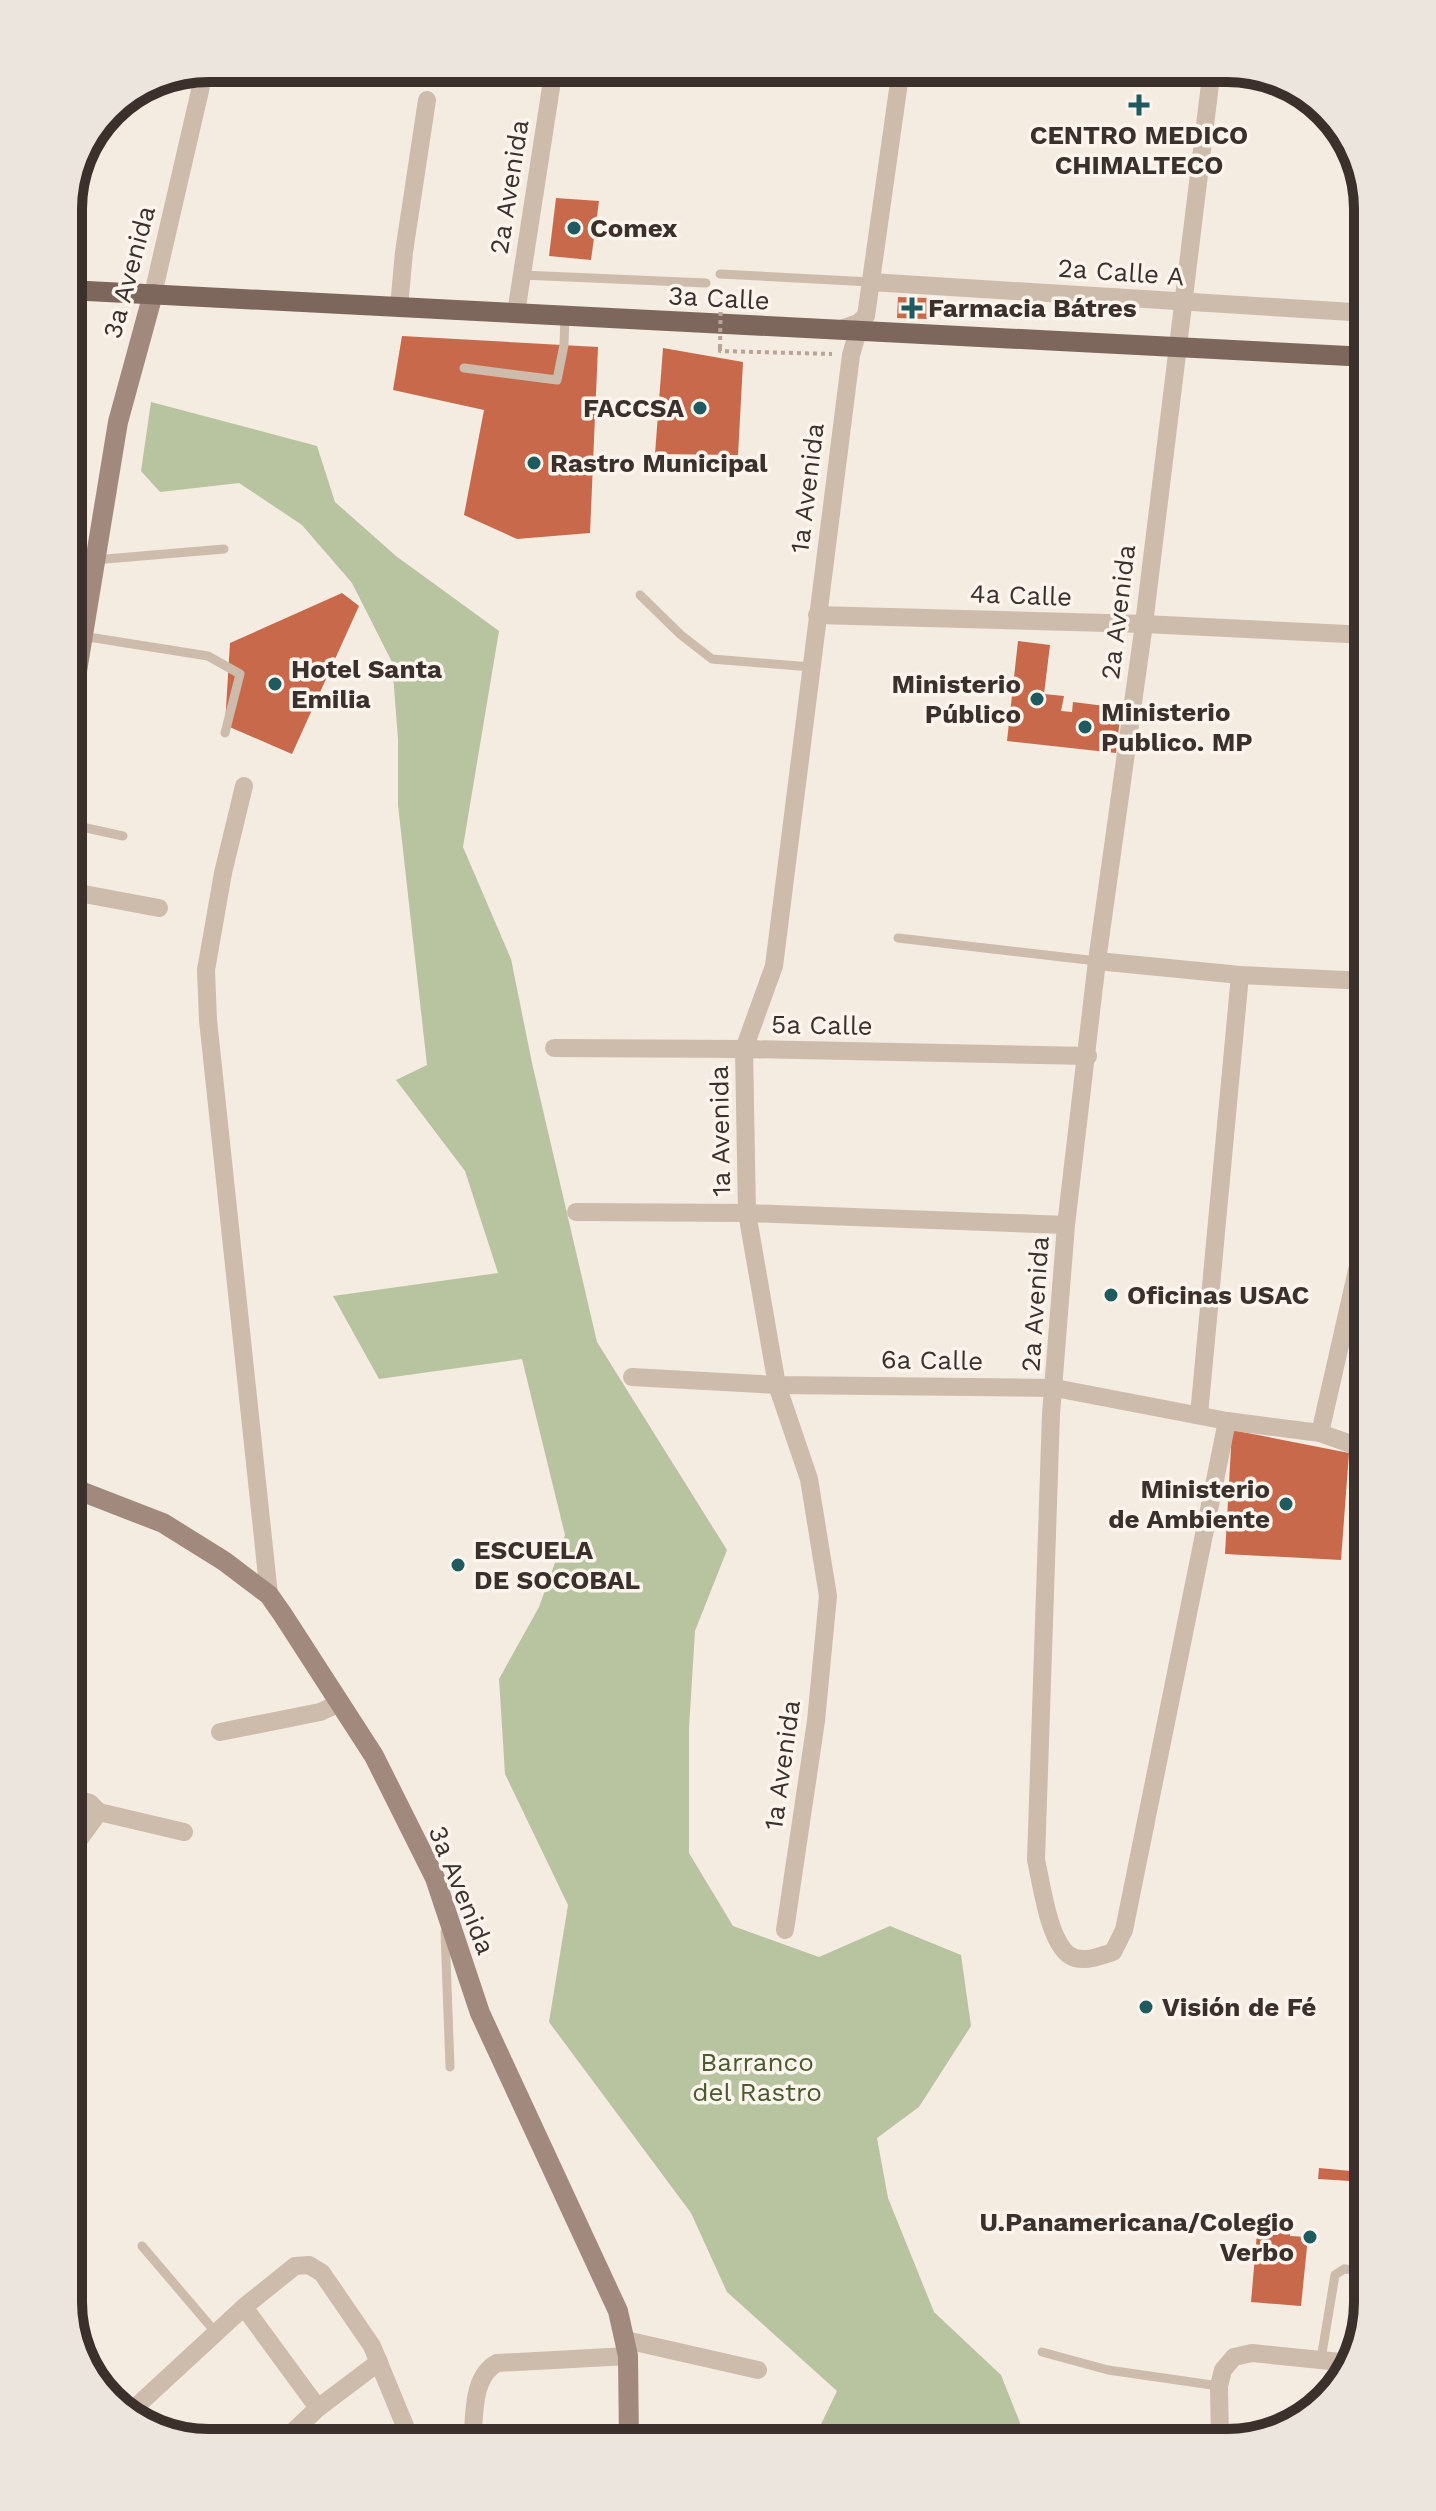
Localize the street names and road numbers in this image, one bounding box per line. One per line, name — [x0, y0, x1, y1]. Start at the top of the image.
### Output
street label: 2a Avenida — [484, 117, 534, 256]
street label: 3a Avenida — [97, 202, 161, 342]
street label: 2a Calle A — [1057, 253, 1185, 291]
street label: 3a Calle — [667, 280, 771, 316]
street label: 1a Avenida — [784, 421, 830, 555]
street label: 2a Avenida — [1095, 542, 1141, 681]
street label: 4a Calle — [969, 578, 1073, 612]
street label: 5a Calle — [771, 1009, 873, 1041]
street label: 1a Avenida — [704, 1065, 736, 1197]
street label: 2a Avenida — [1015, 1235, 1055, 1373]
street label: 6a Calle — [881, 1344, 983, 1376]
street label: 1a Avenida — [758, 1698, 806, 1832]
street label: 3a Avenida — [423, 1821, 501, 1959]

